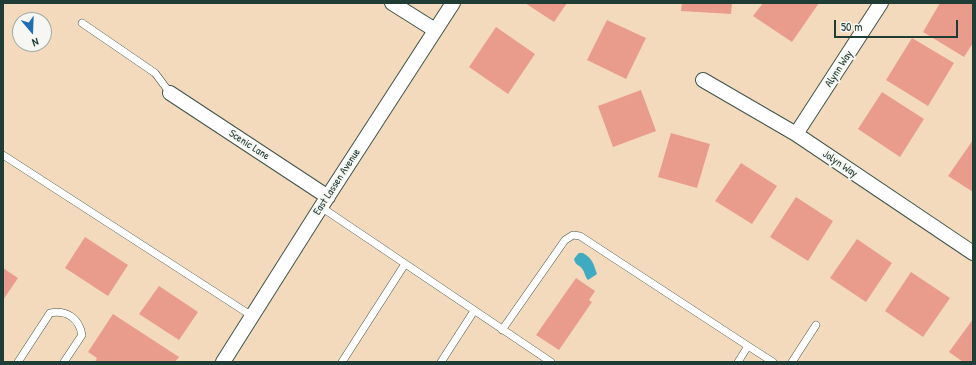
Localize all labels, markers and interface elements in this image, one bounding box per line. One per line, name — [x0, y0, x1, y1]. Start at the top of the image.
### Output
north arrow — [12, 12, 52, 52]
scale bar — [836, 12, 960, 38]
text: 50 m — [841, 18, 862, 35]
text: N — [31, 35, 41, 50]
street label: Alynn Way — [822, 48, 856, 90]
street label: Scenic Lane — [226, 127, 272, 163]
street label: East Lassen Avenue — [311, 146, 363, 218]
street label: Jolyn Way — [820, 148, 860, 180]

